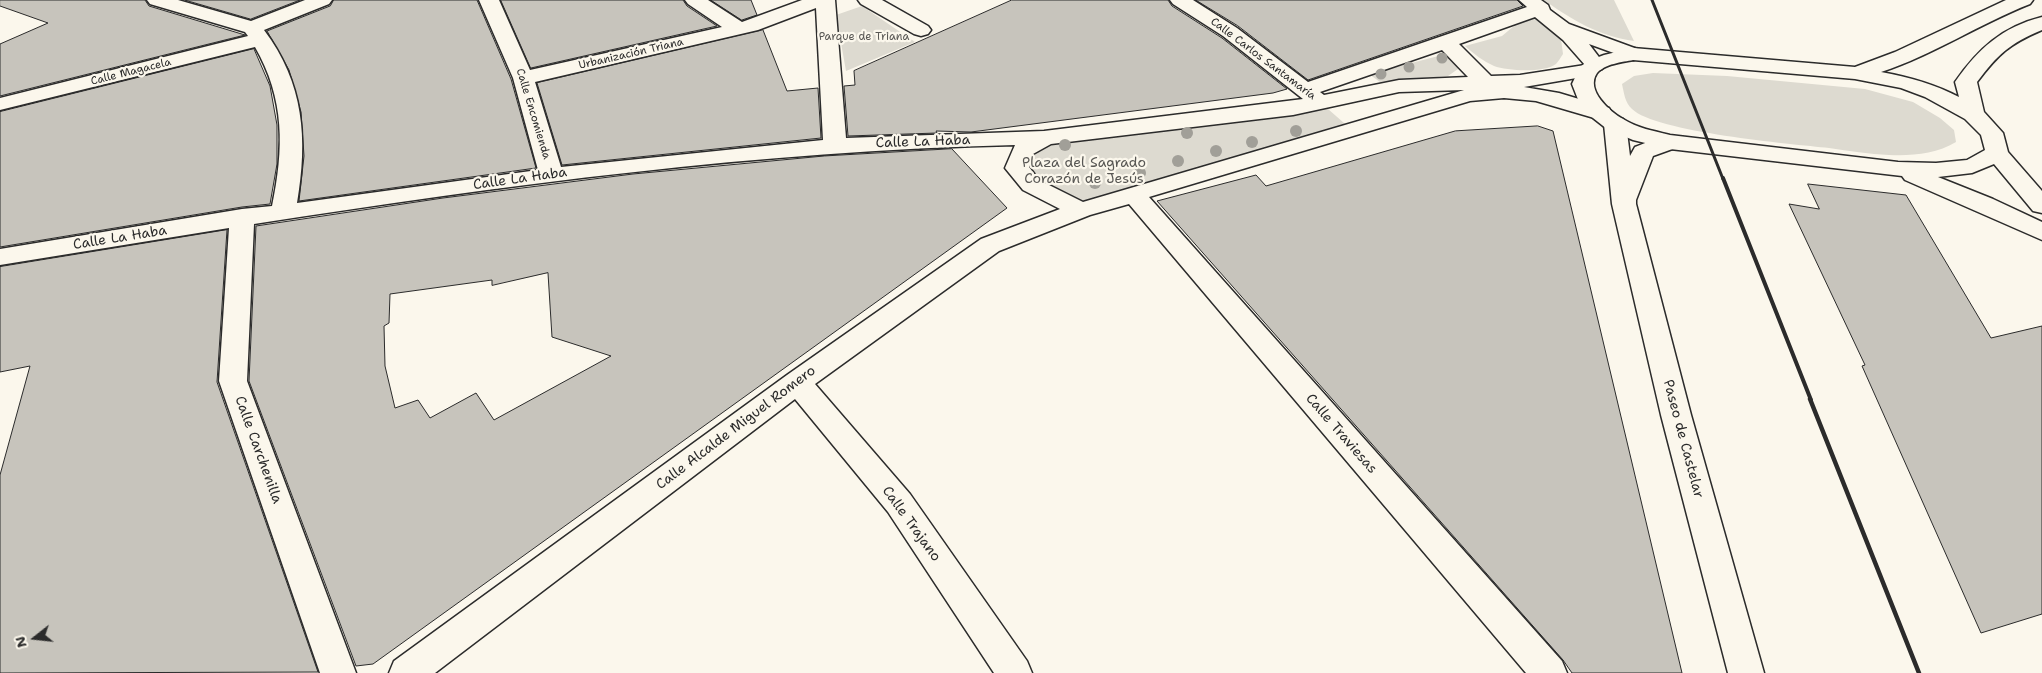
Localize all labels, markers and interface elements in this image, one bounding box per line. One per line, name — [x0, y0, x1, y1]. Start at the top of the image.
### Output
street label: Calle Carlos Santamaría — [1208, 15, 1318, 103]
park label: Parque de Triana — [819, 30, 909, 44]
street label: Urbanización Triana — [577, 36, 685, 72]
street label: Calle Magacela — [90, 56, 172, 88]
street label: Calle Encomienda — [513, 67, 553, 161]
street label: Calle La Haba — [875, 132, 971, 152]
park label: Plaza del Sagrado Corazón de Jesús — [1022, 155, 1146, 188]
street label: Calle La Haba — [472, 164, 568, 194]
street label: Calle La Haba — [72, 222, 168, 254]
street label: Calle Alcalde Miguel Romero — [653, 362, 819, 494]
street label: Paseo de Castelar — [1659, 378, 1707, 500]
street label: Calle Traviesas — [1302, 391, 1380, 477]
street label: Calle Carchenilla — [231, 394, 285, 506]
street label: Calle Trajano — [878, 483, 944, 565]
north arrow — [10, 613, 60, 663]
text: N — [10, 634, 31, 650]

